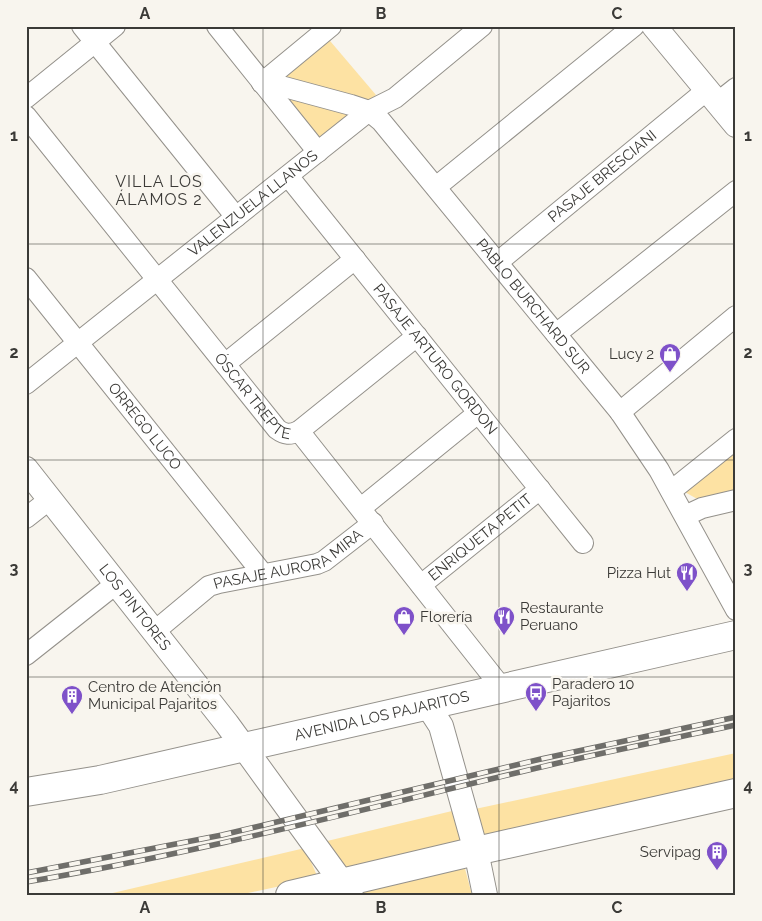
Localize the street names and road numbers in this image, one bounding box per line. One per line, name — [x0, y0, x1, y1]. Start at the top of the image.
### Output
street label: PASAJE BRESCIANI — [544, 126, 660, 226]
street label: VALENZUELA LLANOS — [184, 146, 321, 260]
street label: PABLO BURCHARD SUR — [472, 235, 594, 377]
street label: PASAJE ARTURO GORDON — [369, 280, 501, 438]
street label: ÓSCAR TREPTE — [211, 349, 292, 443]
street label: ORREGO LUCO — [104, 379, 185, 474]
street label: ENRIQUETA PETIT — [425, 490, 536, 585]
street label: PASAJE AURORA MIRA — [211, 525, 366, 593]
street label: LOS PINTORES — [95, 560, 175, 654]
street label: AVENIDA LOS PAJARITOS — [293, 687, 471, 744]

